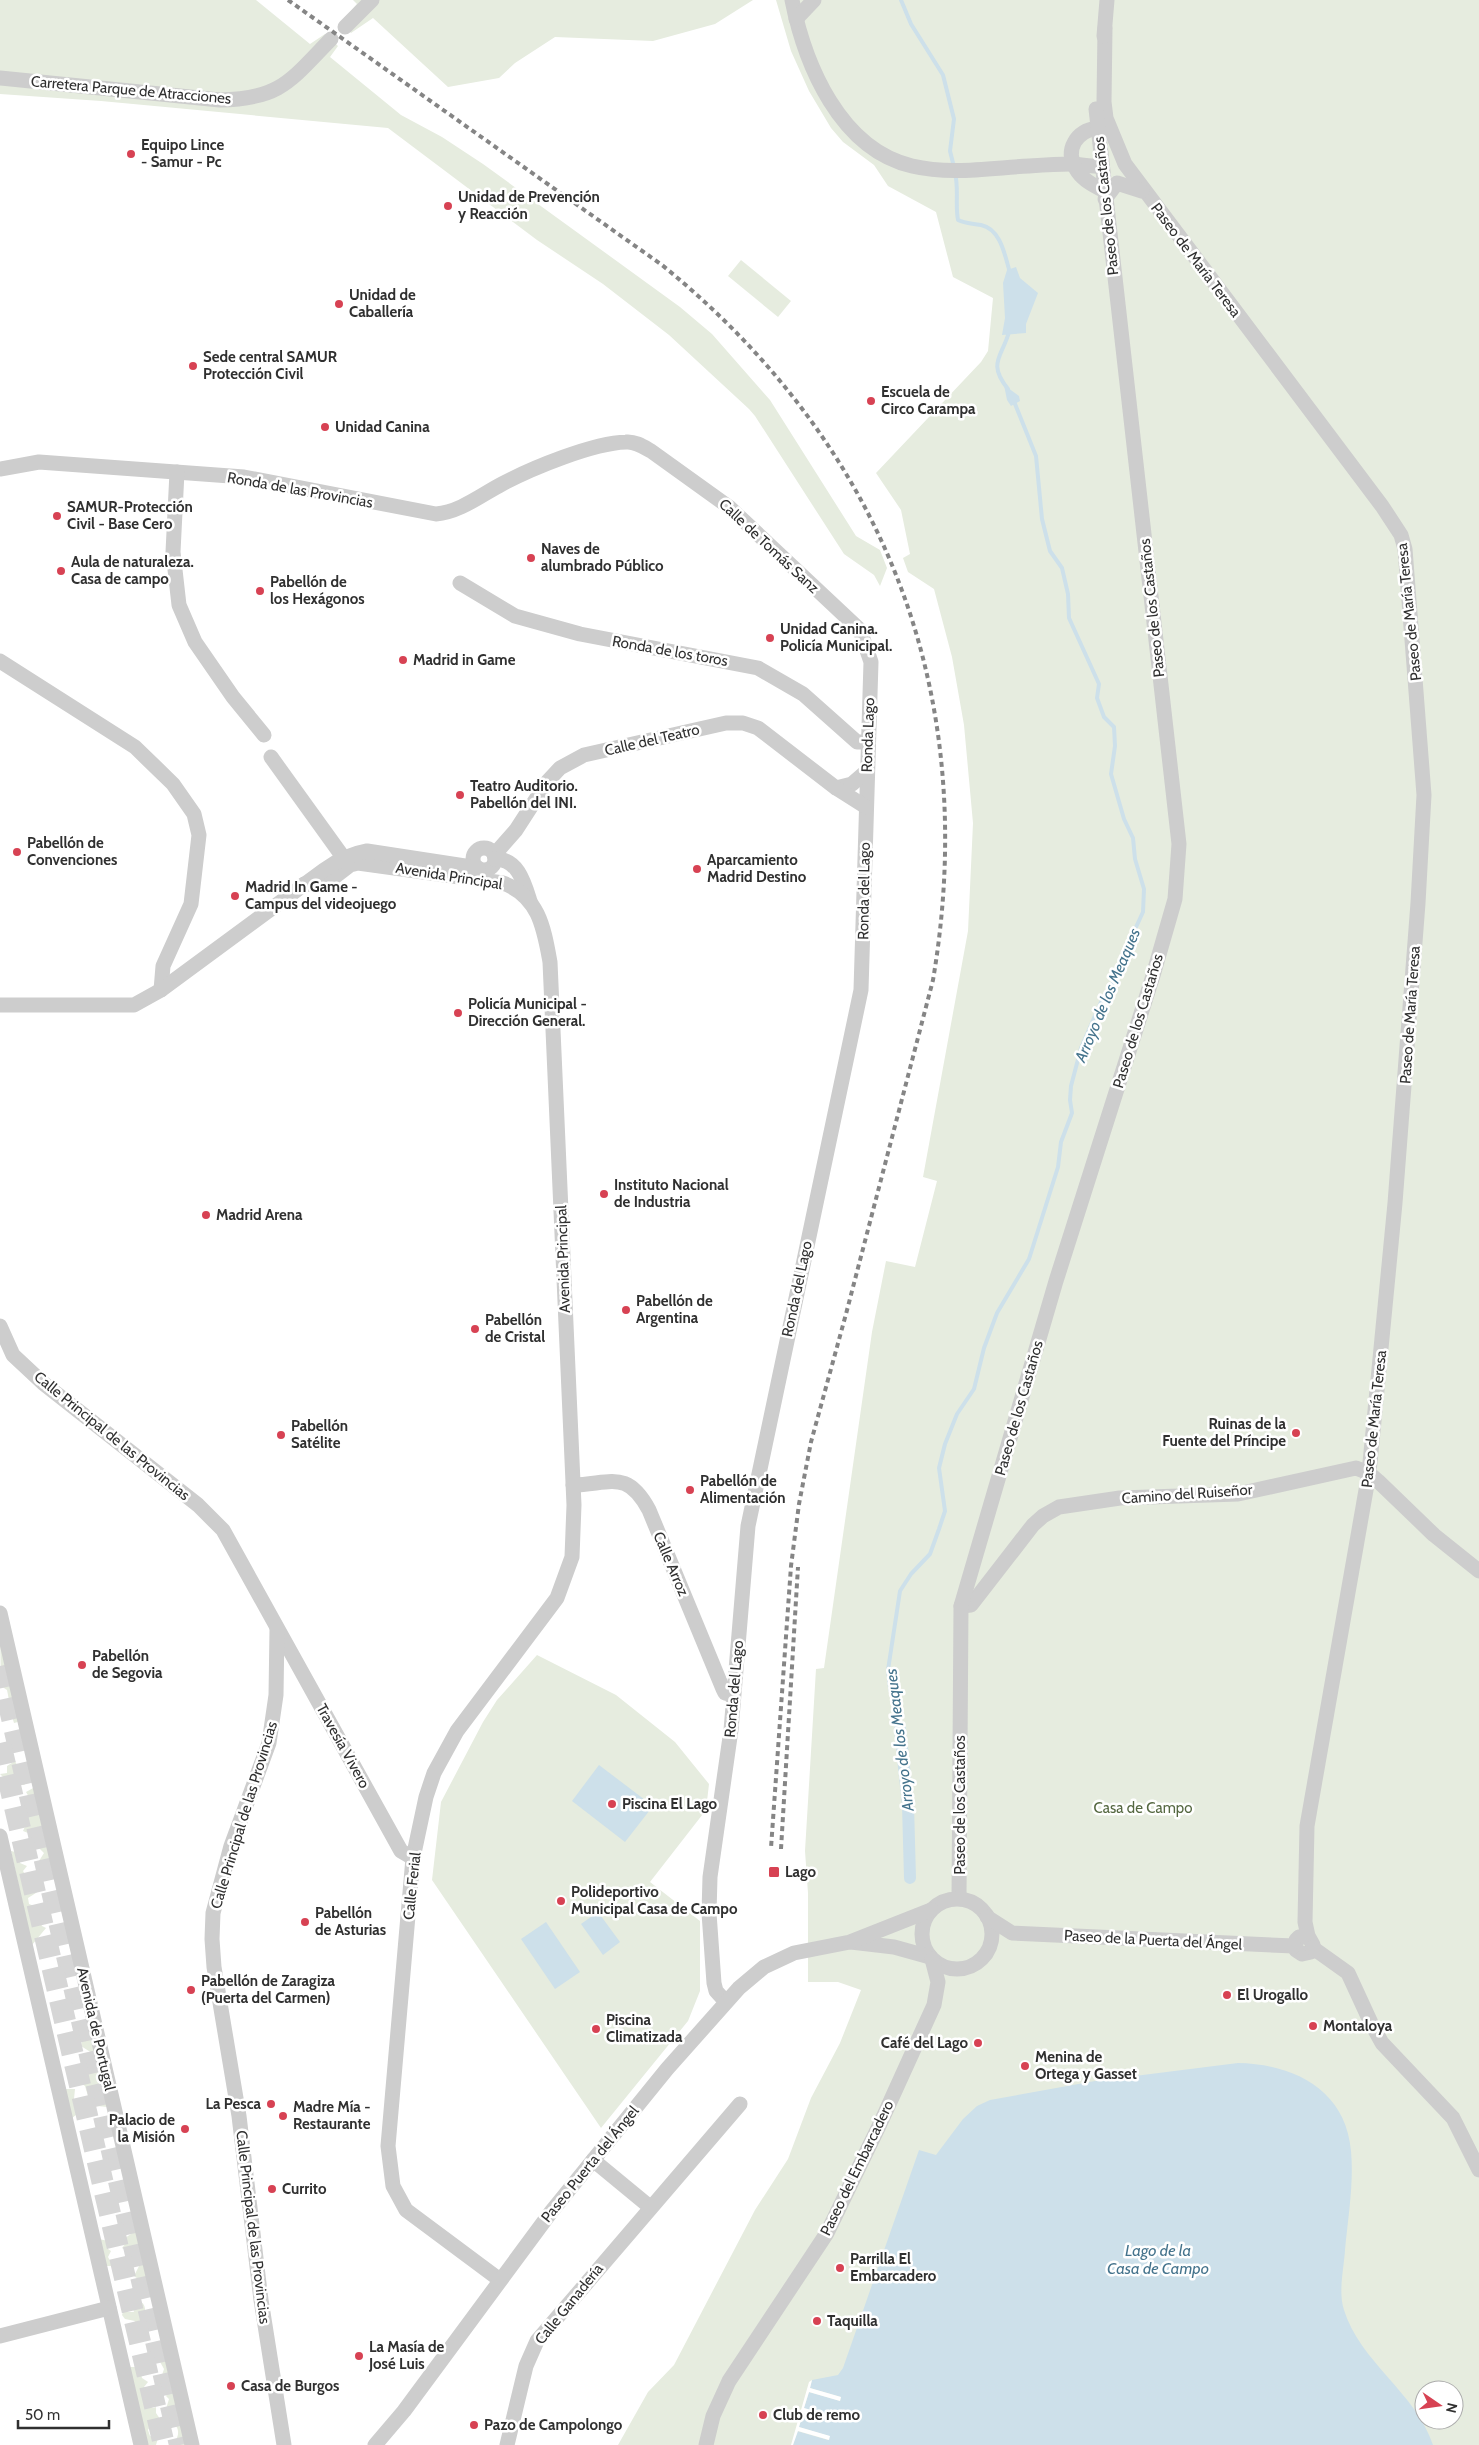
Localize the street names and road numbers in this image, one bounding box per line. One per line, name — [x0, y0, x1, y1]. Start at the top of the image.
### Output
street label: Carretera Parque de Atracciones — [30, 72, 232, 108]
street label: Paseo de los Castaños — [1090, 136, 1122, 276]
street label: Paseo de María Teresa — [1147, 199, 1245, 321]
street label: Ronda de las Provincias — [226, 468, 374, 512]
street label: Calle de Tomás Sanz — [715, 495, 823, 597]
street label: Paseo de los Castaños — [1136, 538, 1168, 678]
street label: Paseo de María Teresa — [1393, 541, 1425, 682]
street label: Ronda de los toros — [611, 632, 729, 670]
street label: Ronda Lago — [858, 697, 878, 773]
street label: Calle del Teatro — [603, 720, 701, 760]
street label: Ronda del Lago — [854, 842, 874, 940]
street label: Avenida Principal — [394, 859, 504, 893]
street label: Paseo de María Teresa — [1396, 945, 1424, 1085]
street label: Paseo de los Castaños — [1109, 952, 1167, 1090]
street label: Avenida Principal — [552, 1204, 574, 1313]
street label: Ronda del Lago — [778, 1239, 816, 1339]
street label: Paseo de los Castaños — [991, 1338, 1047, 1478]
street label: Paseo de María Teresa — [1358, 1348, 1390, 1489]
street label: Calle Principal de las Provincias — [31, 1368, 193, 1504]
street label: Camino del Ruiseñor — [1121, 1480, 1253, 1508]
street label: Calle Arroz — [649, 1529, 693, 1599]
street label: Ronda del Lago — [721, 1640, 747, 1738]
street label: Travesía Vivero — [312, 1701, 374, 1791]
street label: Calle Principal de las Provincias — [207, 1719, 281, 1911]
street label: Paseo de los Castaños — [951, 1735, 969, 1875]
street label: Calle Ferial — [399, 1851, 425, 1921]
street label: Paseo de la Puerta del Ángel — [1064, 1925, 1243, 1954]
street label: Avenida de Portugal — [73, 1966, 119, 2093]
street label: Paseo del Embarcadero — [816, 2097, 898, 2239]
street label: Paseo Puerta del Ángel — [537, 2101, 643, 2226]
street label: Calle Principal de las Provincias — [232, 2129, 274, 2325]
street label: Calle Ganadería — [531, 2259, 607, 2348]

